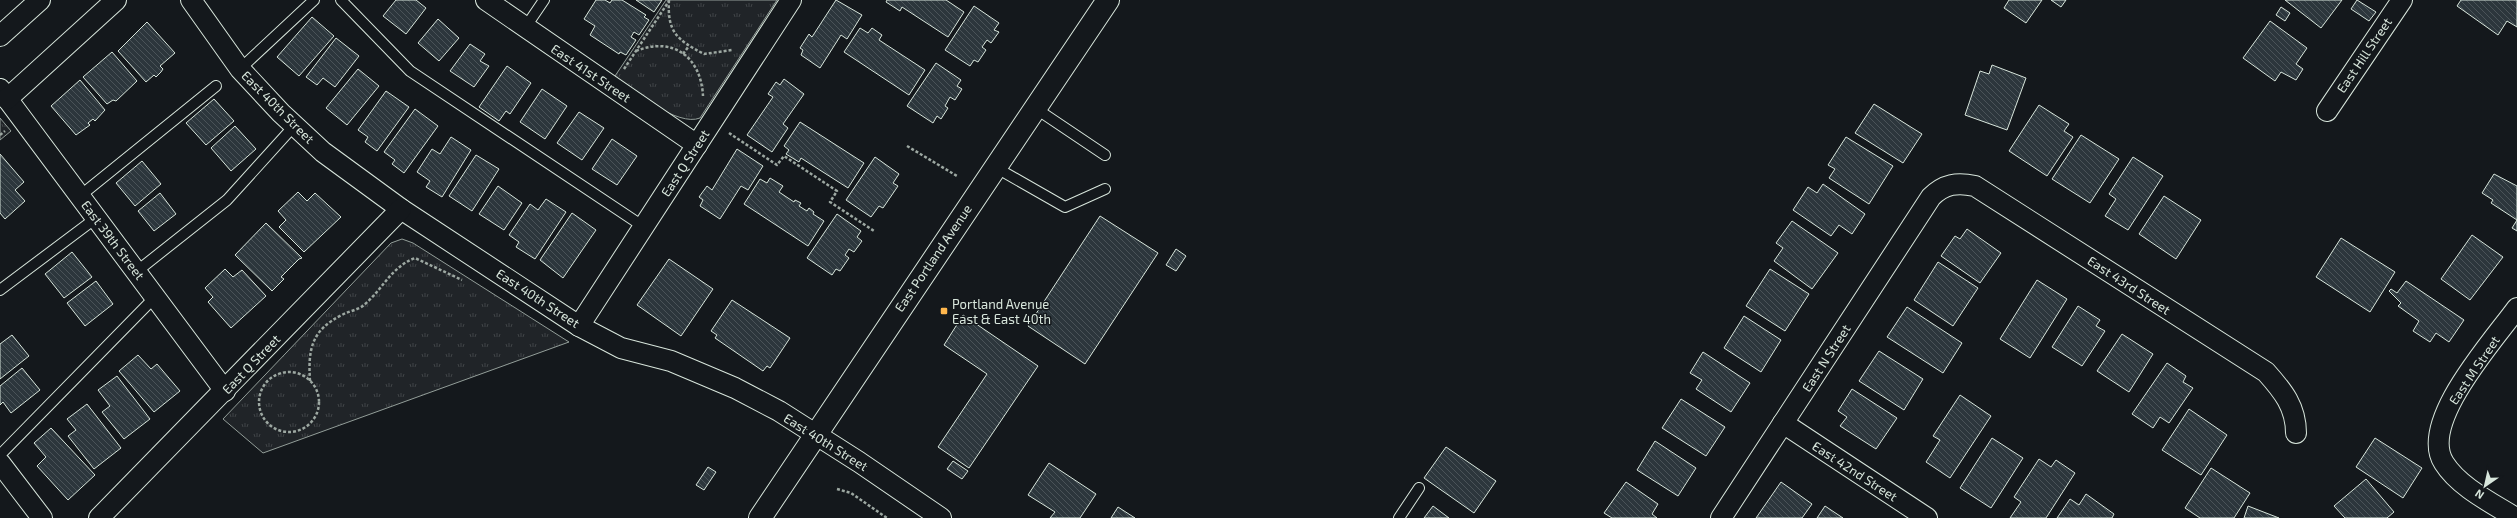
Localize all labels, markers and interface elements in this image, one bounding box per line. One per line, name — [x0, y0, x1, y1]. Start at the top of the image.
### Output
street label: East Hill Street — [2333, 14, 2395, 96]
street label: East 41st Street — [548, 40, 634, 106]
street label: East 40th Street — [238, 67, 318, 147]
street label: East Q Street — [657, 126, 713, 199]
street label: East 39th Street — [78, 197, 148, 283]
street label: East Portland Avenue — [891, 201, 975, 315]
street label: East 43rd Street — [2085, 252, 2174, 318]
street label: East 40th Street — [493, 265, 583, 331]
place label: Portland Avenue East & East 40th — [952, 296, 1051, 327]
marker: Portland Avenue East & East 40th — [939, 306, 949, 316]
street label: East N Street — [1798, 321, 1854, 395]
street label: East Q Street — [219, 331, 283, 397]
street label: East M Street — [2445, 333, 2503, 407]
street label: East 40th Street — [781, 410, 871, 474]
street label: East 42nd Street — [1809, 438, 1901, 504]
north arrow — [2465, 466, 2505, 506]
text: N — [2472, 487, 2486, 502]

